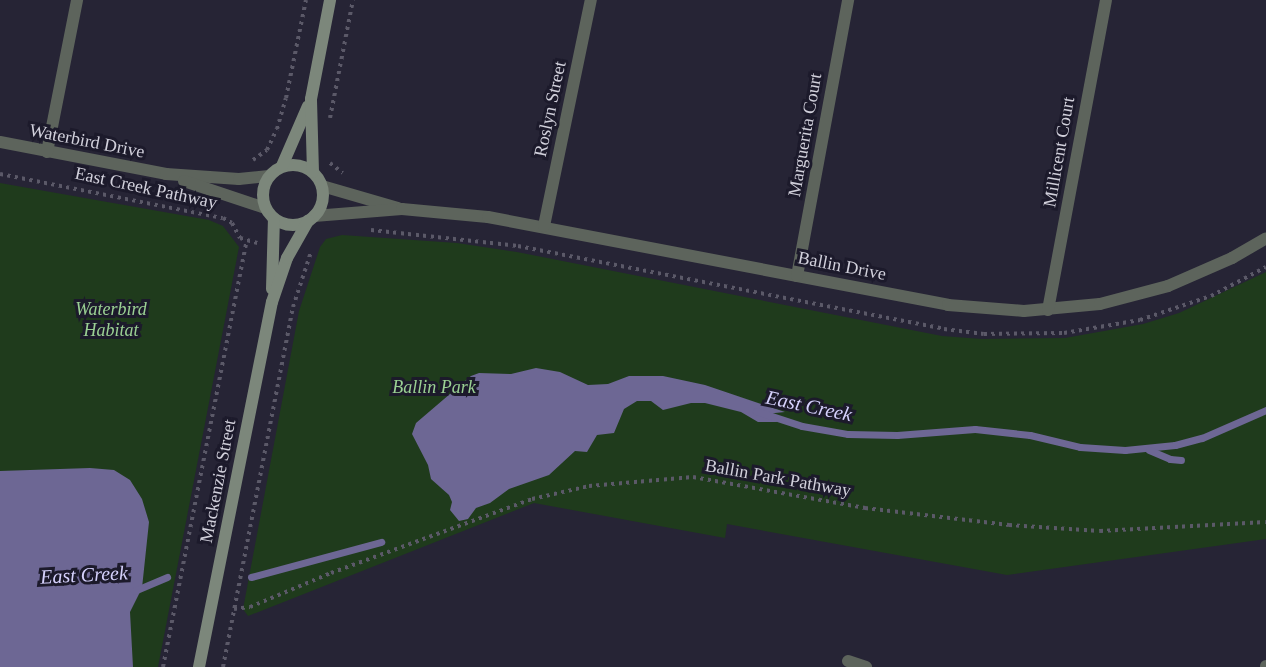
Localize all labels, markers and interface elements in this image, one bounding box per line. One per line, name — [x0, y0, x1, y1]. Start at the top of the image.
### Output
street label: Roslyn Street — [529, 59, 571, 159]
street label: Marguerita Court — [783, 72, 827, 198]
street label: Millicent Court — [1039, 95, 1079, 209]
street label: Waterbird Drive — [28, 119, 146, 163]
street label: East Creek Pathway — [73, 162, 219, 214]
street label: Ballin Drive — [796, 247, 888, 285]
park label: Waterbird Habitat — [75, 299, 147, 342]
park label: Ballin Park — [392, 376, 476, 398]
water label: East Creek — [764, 385, 854, 427]
street label: Mackenzie Street — [195, 417, 241, 545]
street label: Ballin Park Pathway — [703, 455, 853, 501]
water label: East Creek — [40, 561, 128, 589]

